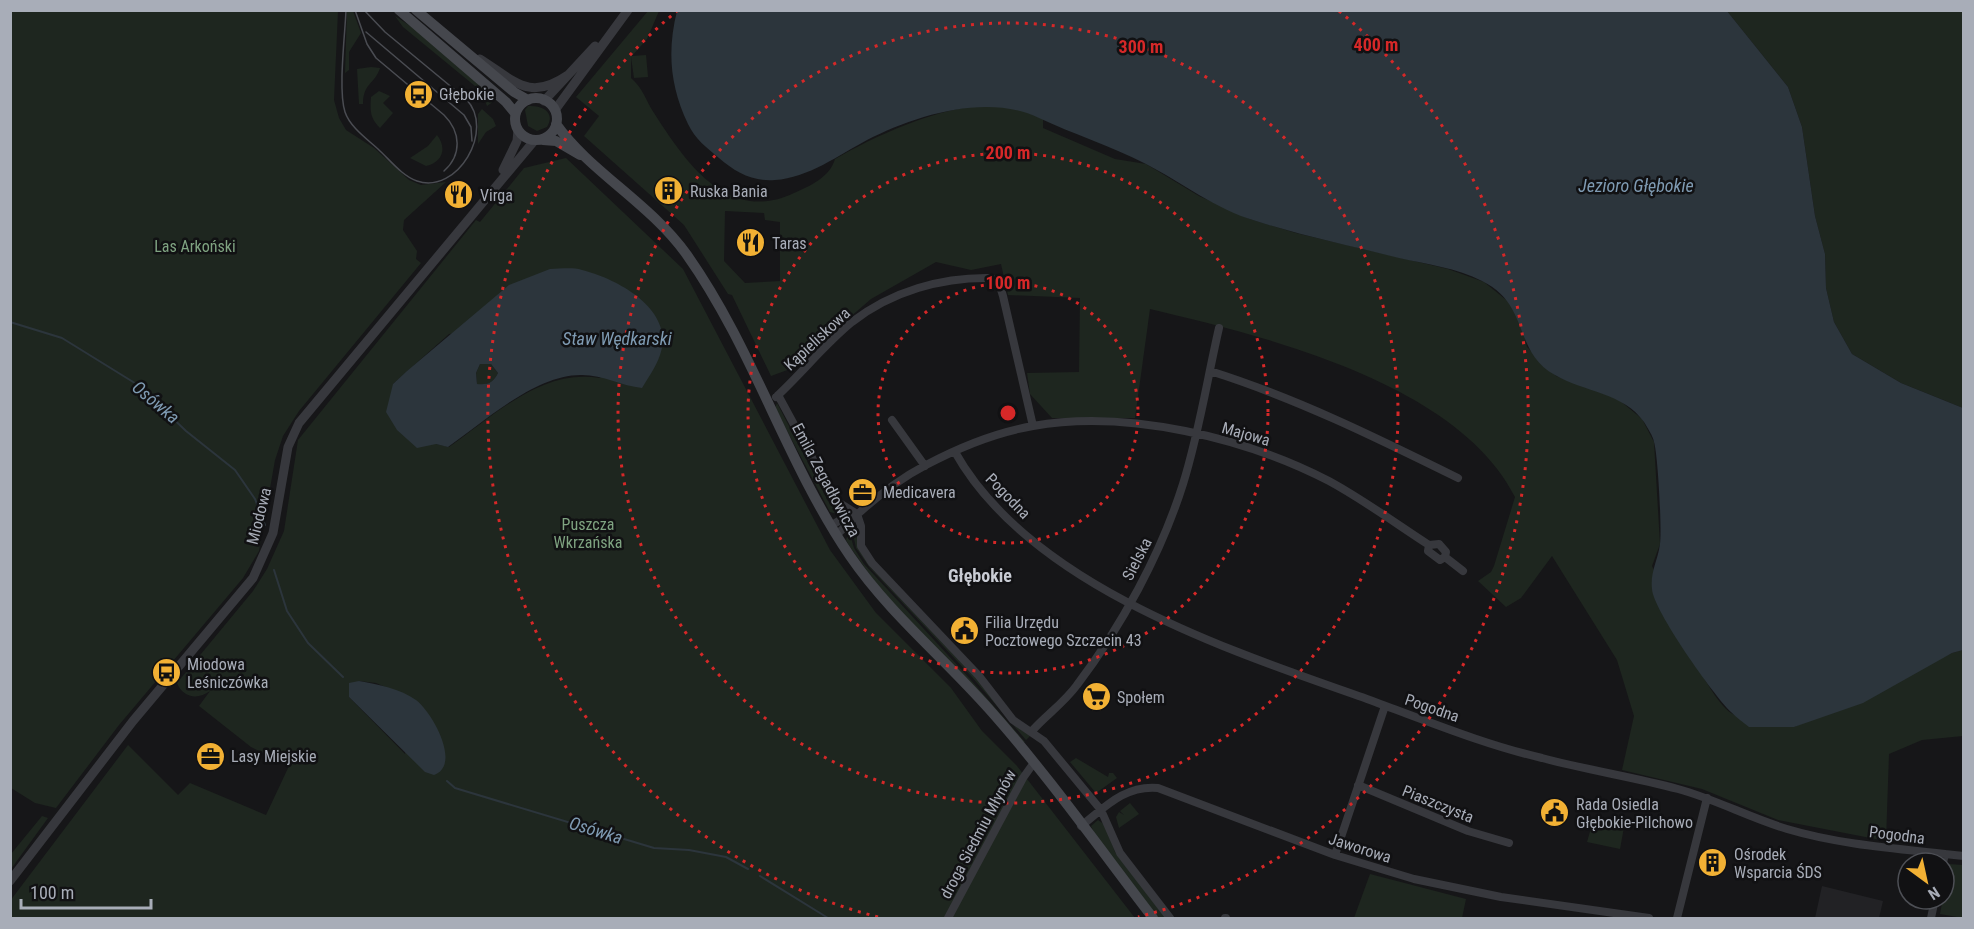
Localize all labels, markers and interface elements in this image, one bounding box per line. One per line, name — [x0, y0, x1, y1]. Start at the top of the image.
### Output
text: 400 m — [1354, 34, 1398, 55]
text: 300 m — [1119, 36, 1163, 57]
bus stop icon: Głębokie — [402, 78, 434, 110]
place label: Głębokie — [439, 85, 494, 104]
text: 200 m — [986, 142, 1030, 163]
building icon: Ruska Bania — [653, 175, 685, 207]
water label: Jezioro Głębokie — [1578, 175, 1694, 196]
restaurant icon: Virga — [443, 179, 475, 211]
place label: Ruska Bania — [690, 182, 768, 201]
place label: Virga — [480, 186, 513, 205]
restaurant icon: Taras — [735, 227, 767, 259]
place label: Taras — [772, 234, 807, 253]
park label: Las Arkoński — [154, 237, 236, 256]
text: 100 m — [986, 272, 1030, 293]
street label: Kąpieliskowa — [780, 304, 854, 374]
water label: Staw Wędkarski — [562, 328, 673, 349]
water label: Osówka — [128, 376, 184, 428]
centre of rings — [998, 403, 1018, 423]
street label: Majowa — [1220, 418, 1272, 450]
street label: Emila Zegadłowicza — [788, 420, 864, 540]
street label: Pogodna — [982, 469, 1034, 523]
office icon: Medicavera — [846, 476, 878, 508]
place label: Medicavera — [883, 483, 956, 502]
street label: Miodowa — [243, 486, 275, 546]
park label: Puszcza Wkrzańska — [554, 515, 622, 552]
street label: Sielska — [1118, 535, 1156, 583]
district label: Głębokie — [948, 565, 1012, 586]
place label: Filia Urzędu Pocztowego Szczecin 43 — [985, 613, 1142, 650]
public building icon: Filia Urzędu Pocztowego Szczecin 43 — [948, 615, 980, 647]
place label: Miodowa Leśniczówka — [187, 655, 268, 692]
bus stop icon: Miodowa Leśniczówka — [150, 657, 182, 689]
supermarket icon: Społem — [1080, 681, 1112, 713]
place label: Społem — [1117, 688, 1165, 707]
street label: Pogodna — [1402, 690, 1462, 726]
office icon: Lasy Miejskie — [194, 740, 226, 772]
place label: Lasy Miejskie — [231, 747, 316, 766]
street label: droga Siedmiu Młynów — [936, 766, 1020, 902]
street label: Piaszczysta — [1400, 781, 1476, 827]
place label: Rada Osiedla Głębokie-Pilchowo — [1576, 795, 1693, 832]
public building icon: Rada Osiedla Głębokie-Pilchowo — [1539, 797, 1571, 829]
water label: Osówka — [567, 812, 625, 848]
street label: Pogodna — [1868, 822, 1926, 848]
street label: Jaworowa — [1326, 829, 1394, 867]
place label: Ośrodek Wsparcia ŚDS — [1734, 845, 1822, 882]
building icon: Ośrodek Wsparcia ŚDS — [1697, 847, 1729, 879]
north arrow — [1896, 851, 1956, 911]
scale bar — [21, 872, 152, 910]
text: 100 m — [30, 882, 74, 903]
text: N — [1925, 883, 1943, 904]

